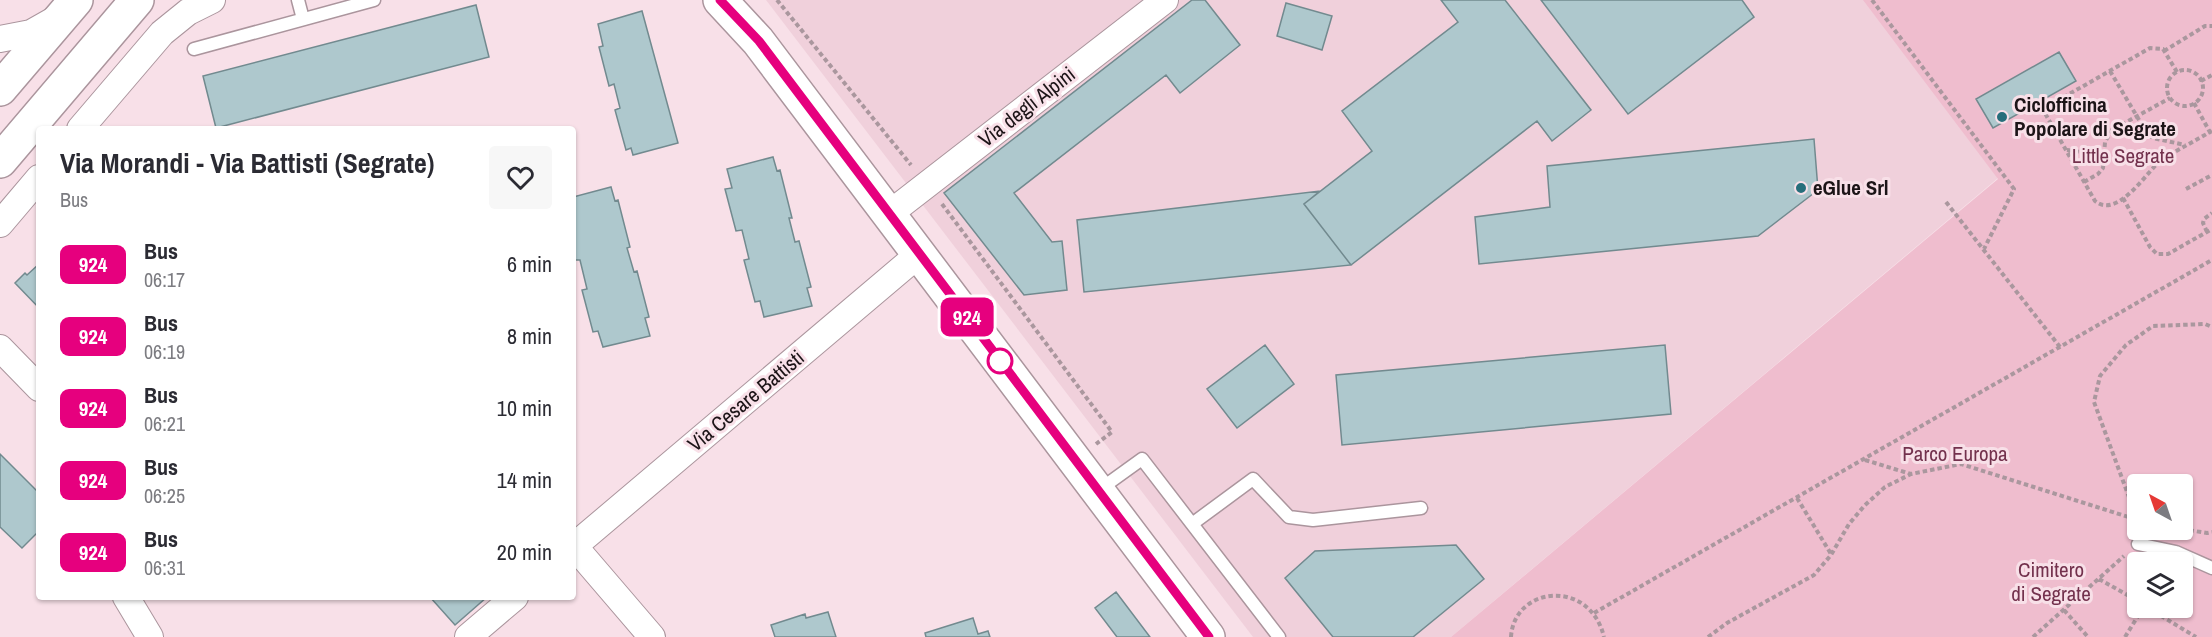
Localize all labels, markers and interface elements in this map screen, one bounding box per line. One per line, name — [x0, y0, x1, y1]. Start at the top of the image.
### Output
street label: Via degli Alpini — [972, 60, 1081, 154]
place label: Ciclofficina Popolare di Segrate — [2014, 90, 2176, 143]
marker: Ciclofficina Popolare di Segrate — [1995, 110, 2009, 124]
park label: Little Segrate — [2072, 141, 2174, 170]
text: Via Morandi - Via Battisti (Segrate) — [60, 144, 434, 182]
button: heart — [489, 146, 552, 209]
place label: eGlue Srl — [1813, 173, 1889, 202]
marker: eGlue Srl — [1794, 181, 1808, 195]
text: Bus — [60, 186, 88, 213]
text: Bus — [144, 236, 178, 266]
text: 6 min — [507, 249, 552, 279]
text: 924 — [79, 250, 107, 279]
text: 06:17 — [144, 266, 185, 293]
line badge: 924 — [932, 298, 1002, 336]
text: 924 — [953, 303, 981, 332]
text: Bus — [144, 308, 178, 338]
text: 8 min — [507, 321, 552, 351]
text: 924 — [79, 322, 107, 351]
text: 06:19 — [144, 338, 185, 365]
street label: Via Cesare Battisti — [681, 343, 810, 458]
unlabelled marker — [987, 348, 1013, 374]
text: Bus — [144, 380, 178, 410]
text: 10 min — [497, 393, 552, 423]
text: 924 — [79, 394, 107, 423]
text: 06:21 — [144, 410, 185, 437]
park label: Parco Europa — [1902, 439, 2008, 468]
text: Bus — [144, 452, 178, 482]
text: 14 min — [497, 465, 552, 495]
text: 924 — [79, 466, 107, 495]
north arrow — [2127, 474, 2193, 540]
map controls — [2127, 474, 2193, 618]
text: 06:25 — [144, 482, 185, 509]
text: Bus — [144, 524, 178, 554]
text: 20 min — [497, 537, 552, 567]
text: 924 — [79, 538, 107, 567]
button: layers — [2127, 552, 2193, 618]
text: 06:31 — [144, 554, 185, 581]
park label: Cimitero di Segrate — [2011, 555, 2091, 608]

